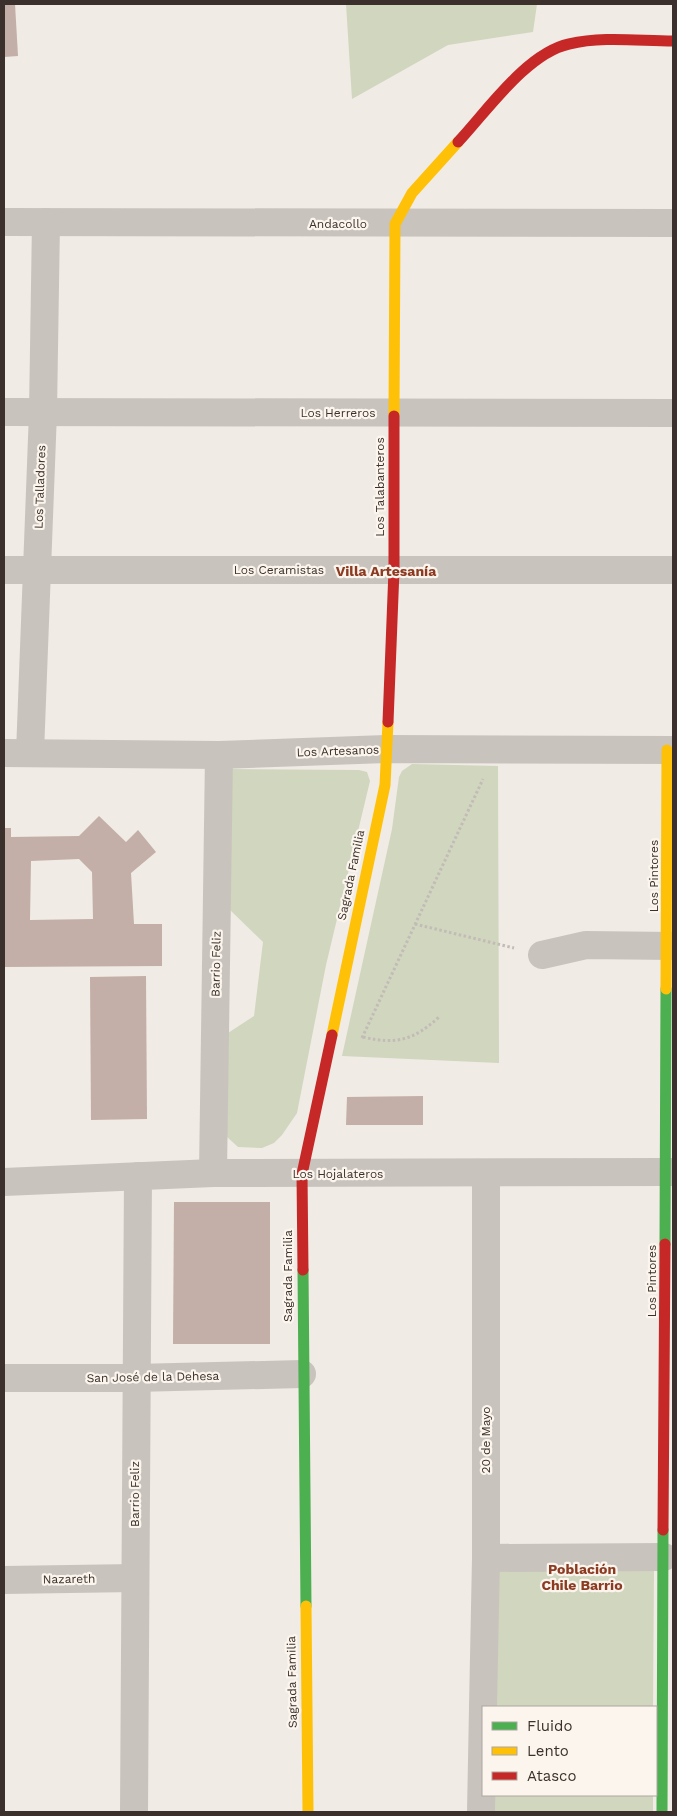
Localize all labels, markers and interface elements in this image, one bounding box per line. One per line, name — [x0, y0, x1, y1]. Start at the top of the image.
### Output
street label: Andacollo — [309, 217, 367, 231]
street label: Los Herreros — [300, 406, 376, 420]
street label: Los Talabanteros — [373, 437, 387, 537]
street label: Los Talladores — [32, 445, 48, 529]
street label: Los Ceramistas — [234, 563, 324, 577]
district label: Villa Artesanía — [336, 563, 437, 579]
street label: Los Artesanos — [296, 743, 380, 759]
street label: Sagrada Familia — [335, 828, 367, 922]
street label: Los Pintores — [647, 840, 661, 912]
street label: Barrio Feliz — [208, 931, 224, 997]
street label: Los Hojalateros — [293, 1167, 383, 1181]
street label: Sagrada Familia — [281, 1230, 295, 1322]
street label: Los Pintores — [645, 1245, 659, 1317]
street label: San José de la Dehesa — [87, 1369, 220, 1385]
street label: 20 de Mayo — [479, 1406, 493, 1474]
street label: Barrio Feliz — [128, 1461, 142, 1527]
district label: Población Chile Barrio — [541, 1561, 623, 1593]
street label: Nazareth — [43, 1572, 95, 1586]
street label: Sagrada Familia — [284, 1636, 300, 1728]
legend — [482, 1706, 657, 1796]
text: Fluido — [527, 1717, 572, 1735]
text: Lento — [527, 1742, 569, 1760]
text: Atasco — [527, 1767, 576, 1785]

